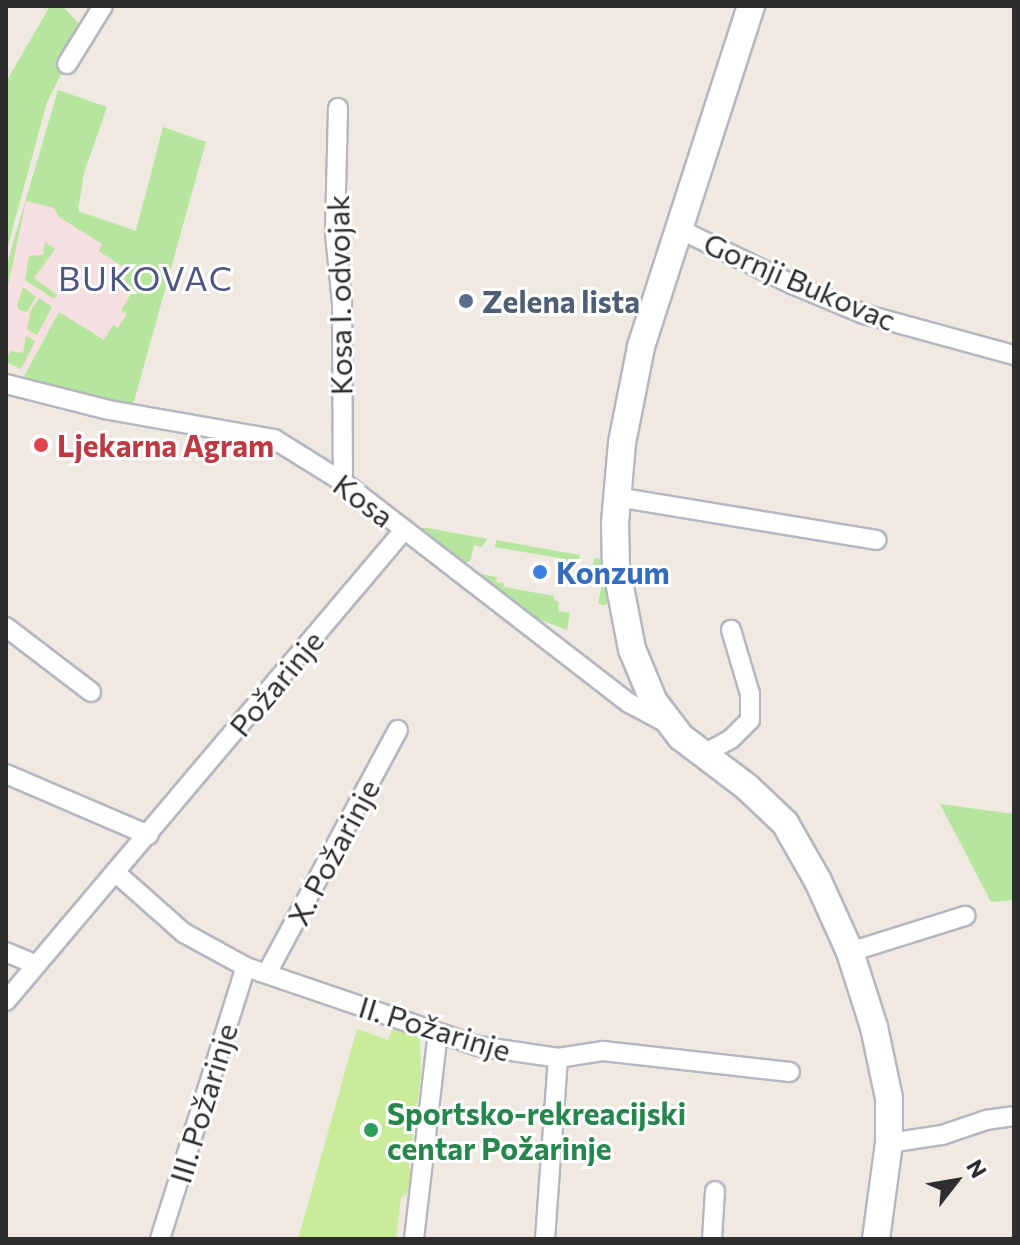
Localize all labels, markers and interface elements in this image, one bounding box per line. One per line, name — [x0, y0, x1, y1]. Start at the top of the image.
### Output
street label: Kosa I. odvojak — [319, 194, 359, 396]
street label: Gornji Bukovac — [699, 224, 901, 338]
district label: BUKOVAC — [58, 258, 234, 298]
place label: Zelena lista — [482, 283, 640, 319]
marker: Zelena lista — [457, 292, 475, 310]
place label: Ljekarna Agram — [57, 427, 274, 463]
marker: Ljekarna Agram — [32, 436, 50, 454]
street label: Kosa — [327, 466, 401, 534]
place label: Konzum — [556, 554, 670, 590]
marker: Konzum — [531, 563, 549, 581]
street label: Požarinje — [221, 623, 331, 743]
street label: X. Požarinje — [279, 773, 387, 931]
street label: II. Požarinje — [355, 988, 515, 1068]
street label: III. Požarinje — [162, 1019, 244, 1187]
place label: Sportsko-rekreacijski centar Požarinje — [387, 1095, 686, 1166]
marker: Sportsko-rekreacijski centar Požarinje — [362, 1121, 380, 1139]
north arrow — [916, 1141, 996, 1221]
text: N — [961, 1154, 993, 1182]

